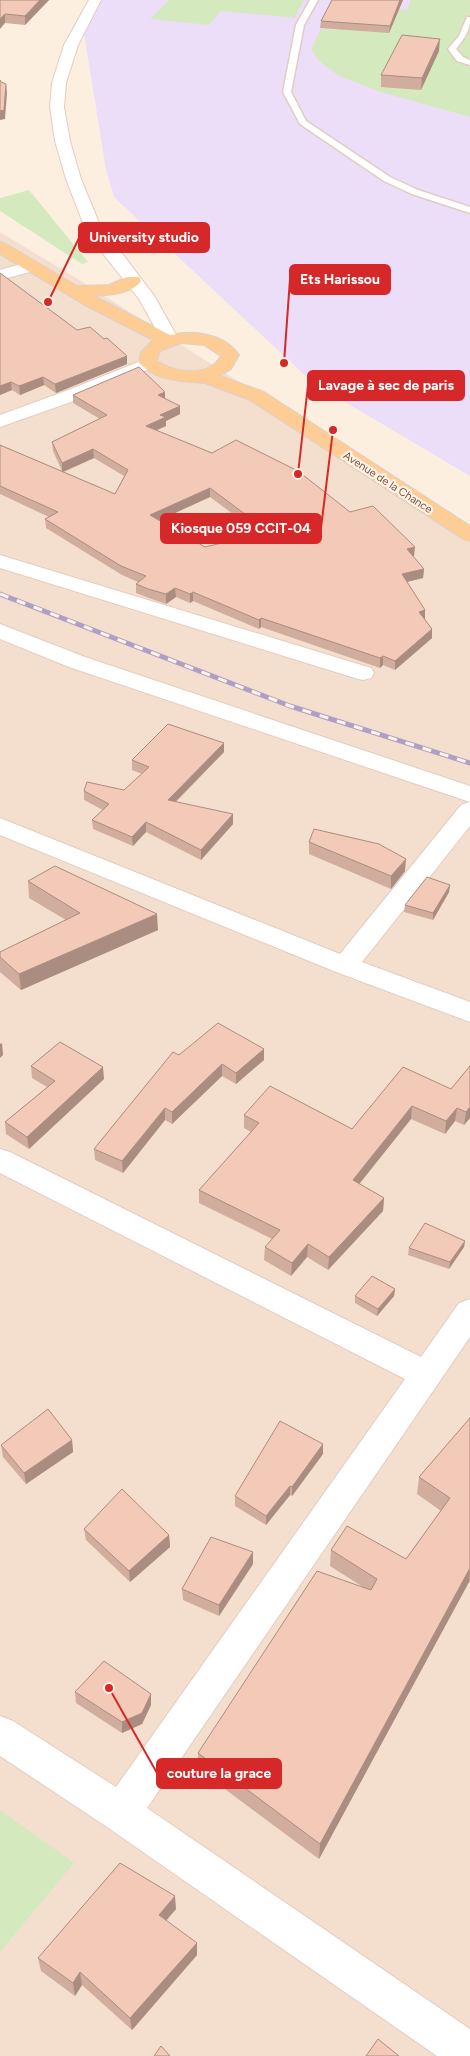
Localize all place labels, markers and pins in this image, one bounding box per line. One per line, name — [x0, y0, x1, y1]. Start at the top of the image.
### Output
callout: University studio — [79, 223, 209, 252]
callout: Ets Harissou — [290, 265, 390, 294]
callout: Lavage à sec de paris — [308, 371, 464, 400]
callout: Kiosque 059 CCIT-04 — [161, 514, 321, 543]
callout: couture la grace — [157, 1759, 281, 1788]

